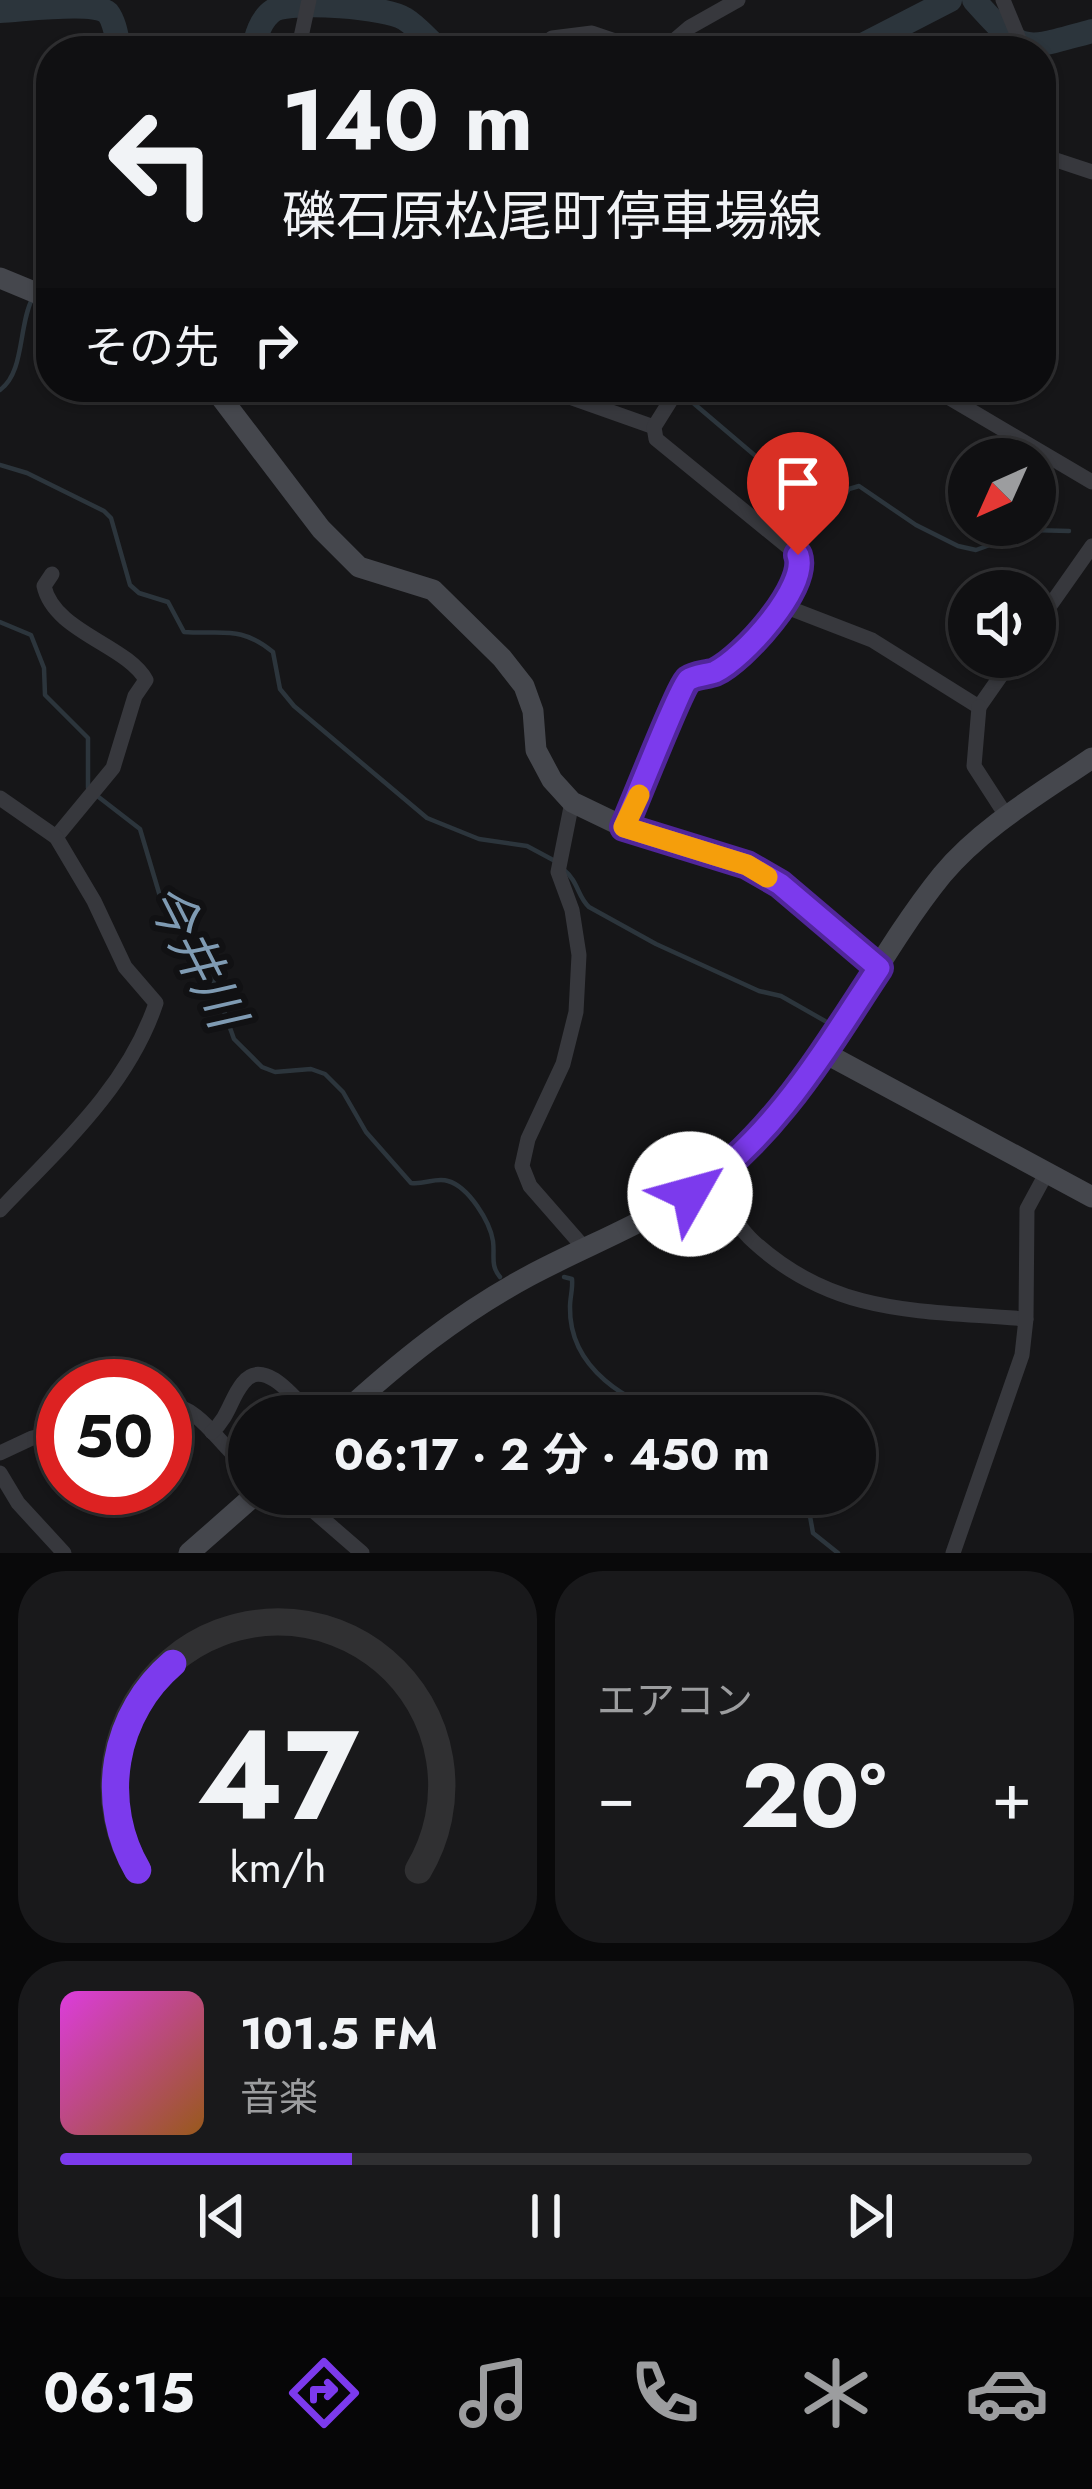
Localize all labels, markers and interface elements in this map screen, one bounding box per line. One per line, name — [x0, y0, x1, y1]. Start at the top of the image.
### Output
text: 140 m — [282, 60, 533, 182]
icon: left — [84, 84, 240, 240]
text: 礫石原松尾町停車場線 — [282, 177, 822, 255]
icon: right — [243, 312, 309, 378]
text: その先 — [84, 315, 219, 380]
pin — [747, 432, 849, 555]
north arrow — [948, 438, 1056, 546]
map controls — [948, 438, 1056, 678]
icon: arrive — [765, 450, 831, 516]
button: sound — [948, 570, 1056, 678]
water label: 今井川 — [128, 870, 266, 1044]
position arrow — [627, 1131, 753, 1257]
speed limit sign: 50 — [36, 1359, 192, 1515]
text: 06:17 · 2 分 · 450 m — [334, 1422, 770, 1487]
text: エアコン — [597, 1672, 753, 1729]
text: 47 — [196, 1685, 359, 1866]
text: 20° — [741, 1731, 886, 1861]
text: − — [597, 1748, 636, 1844]
text: + — [991, 1748, 1032, 1844]
text: km/h — [229, 1836, 326, 1898]
text: 101.5 FM — [240, 2001, 438, 2066]
text: 音楽 — [240, 2069, 318, 2126]
icon: previous — [189, 2183, 255, 2249]
icon: pause — [513, 2183, 579, 2249]
icon: next — [837, 2183, 903, 2249]
icon: directions — [282, 2351, 366, 2435]
icon: music — [452, 2351, 536, 2435]
icon: phone — [623, 2351, 707, 2435]
icon: climate — [794, 2351, 878, 2435]
icon: car — [965, 2351, 1049, 2435]
text: 06:15 — [43, 2354, 195, 2432]

